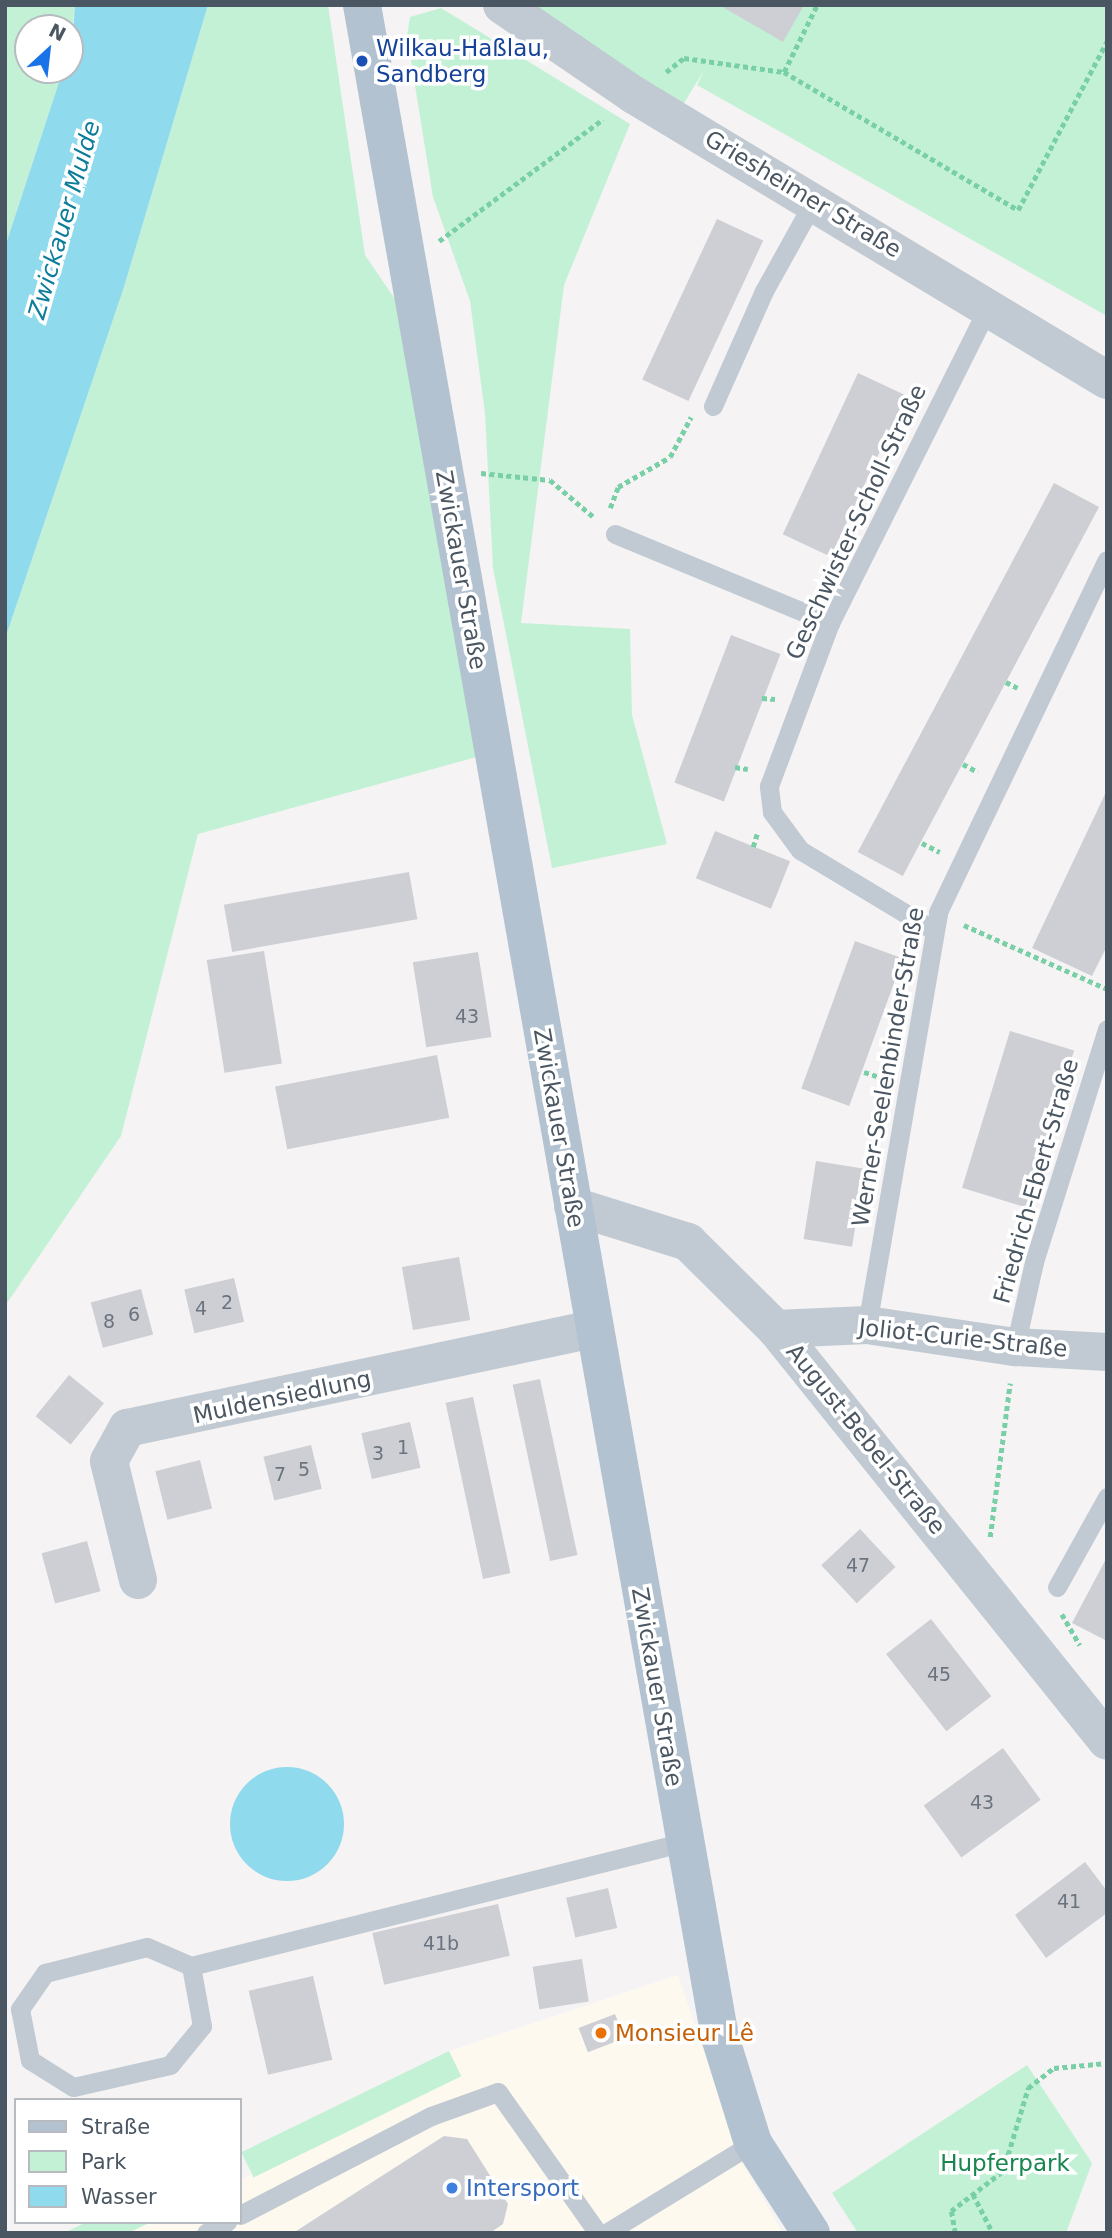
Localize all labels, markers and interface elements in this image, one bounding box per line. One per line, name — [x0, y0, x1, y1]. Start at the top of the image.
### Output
north arrow — [14, 14, 84, 84]
text: N — [46, 19, 70, 45]
place label: Wilkau-Haßlau, Sandberg — [376, 34, 549, 88]
marker: Wilkau-Haßlau, Sandberg — [354, 53, 370, 69]
water label: Zwickauer Mulde — [23, 118, 107, 322]
street label: Griesheimer Straße — [700, 124, 906, 264]
street label: Geschwister-Scholl-Straße — [780, 380, 932, 664]
street label: Zwickauer Straße — [430, 468, 492, 672]
street label: Werner-Seelenbinder-Straße — [846, 905, 930, 1229]
house number: 43 — [455, 1006, 479, 1028]
street label: Zwickauer Straße — [528, 1026, 590, 1230]
street label: Friedrich-Ebert-Straße — [988, 1055, 1084, 1307]
house number: 2 — [221, 1292, 233, 1314]
house number: 4 — [195, 1298, 207, 1320]
house number: 6 — [128, 1304, 140, 1326]
house number: 8 — [103, 1311, 115, 1333]
street label: Joliot-Curie-Straße — [857, 1313, 1069, 1363]
street label: August-Bebel-Straße — [781, 1338, 951, 1540]
street label: Muldensiedlung — [190, 1365, 374, 1429]
house number: 1 — [397, 1437, 409, 1459]
house number: 3 — [372, 1443, 384, 1465]
house number: 5 — [298, 1459, 310, 1481]
house number: 7 — [274, 1464, 286, 1486]
house number: 47 — [846, 1555, 870, 1577]
street label: Zwickauer Straße — [626, 1585, 688, 1789]
house number: 45 — [927, 1664, 951, 1686]
house number: 43 — [970, 1792, 994, 1814]
house number: 41 — [1057, 1891, 1081, 1913]
house number: 41b — [423, 1933, 459, 1955]
place label: Monsieur Lê — [615, 2019, 754, 2047]
marker: Monsieur Lê — [593, 2025, 609, 2041]
legend — [14, 2098, 242, 2224]
text: Straße — [81, 2115, 150, 2139]
park label: Hupferpark — [940, 2149, 1070, 2177]
text: Park — [81, 2150, 126, 2174]
place label: Intersport — [466, 2174, 579, 2202]
marker: Intersport — [444, 2180, 460, 2196]
text: Wasser — [81, 2185, 157, 2209]

